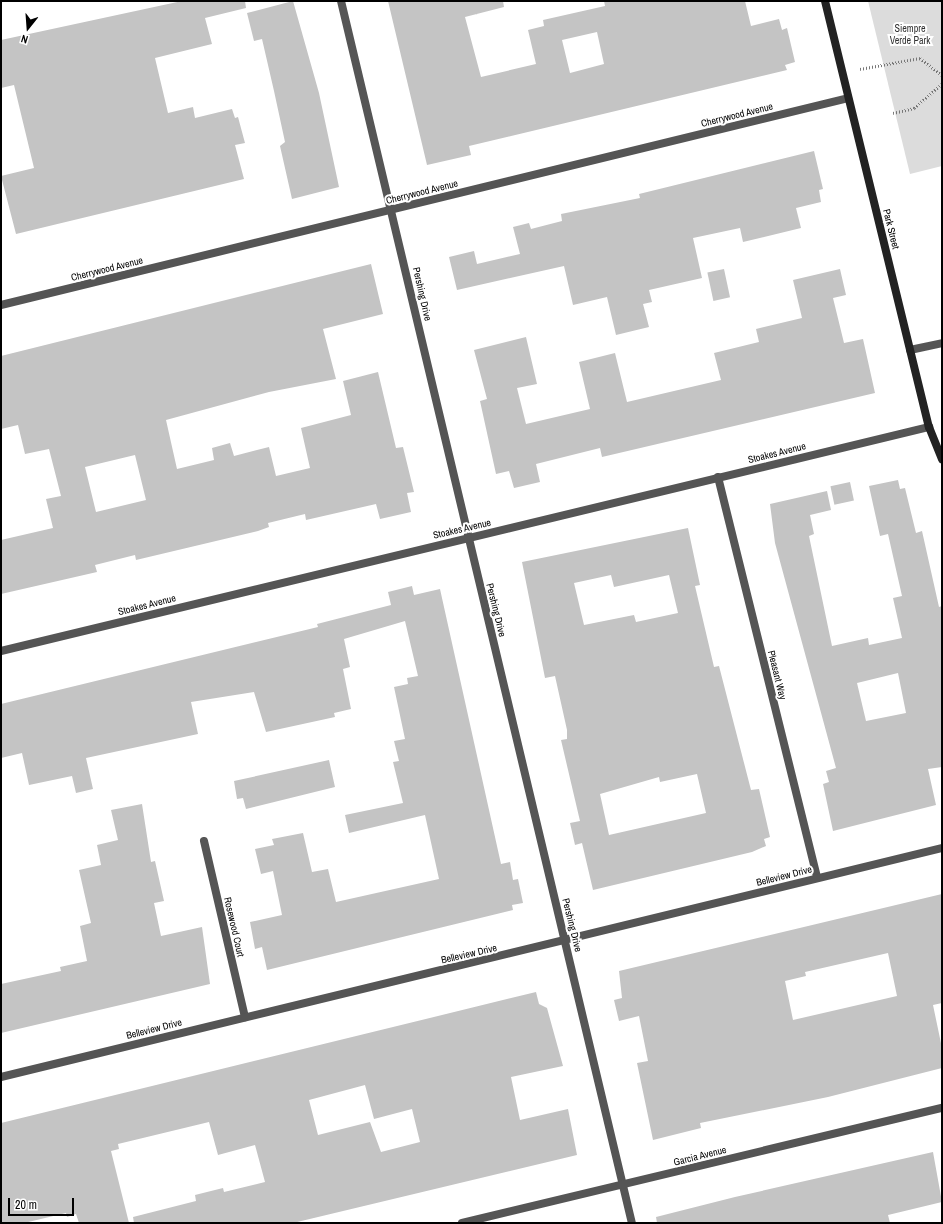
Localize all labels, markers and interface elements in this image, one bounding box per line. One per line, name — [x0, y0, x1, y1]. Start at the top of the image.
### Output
north arrow — [8, 8, 48, 48]
park label: Siempre Verde Park — [890, 22, 930, 46]
text: N — [19, 32, 30, 47]
street label: Cherrywood Avenue — [700, 100, 774, 130]
street label: Cherrywood Avenue — [385, 177, 459, 207]
street label: Park Street — [880, 208, 902, 250]
street label: Cherrywood Avenue — [70, 254, 144, 284]
street label: Pershing Drive — [410, 266, 434, 322]
street label: Stoakes Avenue — [747, 440, 807, 466]
street label: Stoakes Avenue — [432, 516, 492, 542]
street label: Pershing Drive — [484, 582, 508, 638]
street label: Stoakes Avenue — [117, 592, 177, 618]
street label: Pleasant Way — [765, 649, 789, 701]
street label: Belleview Drive — [755, 863, 813, 889]
street label: Rosewood Court — [221, 896, 247, 958]
street label: Pershing Drive — [560, 897, 584, 953]
street label: Belleview Drive — [440, 942, 498, 966]
street label: Belleview Drive — [125, 1016, 183, 1042]
street label: Garcia Avenue — [672, 1144, 728, 1168]
scale bar — [10, 1190, 76, 1216]
text: 20 m — [15, 1197, 37, 1213]

